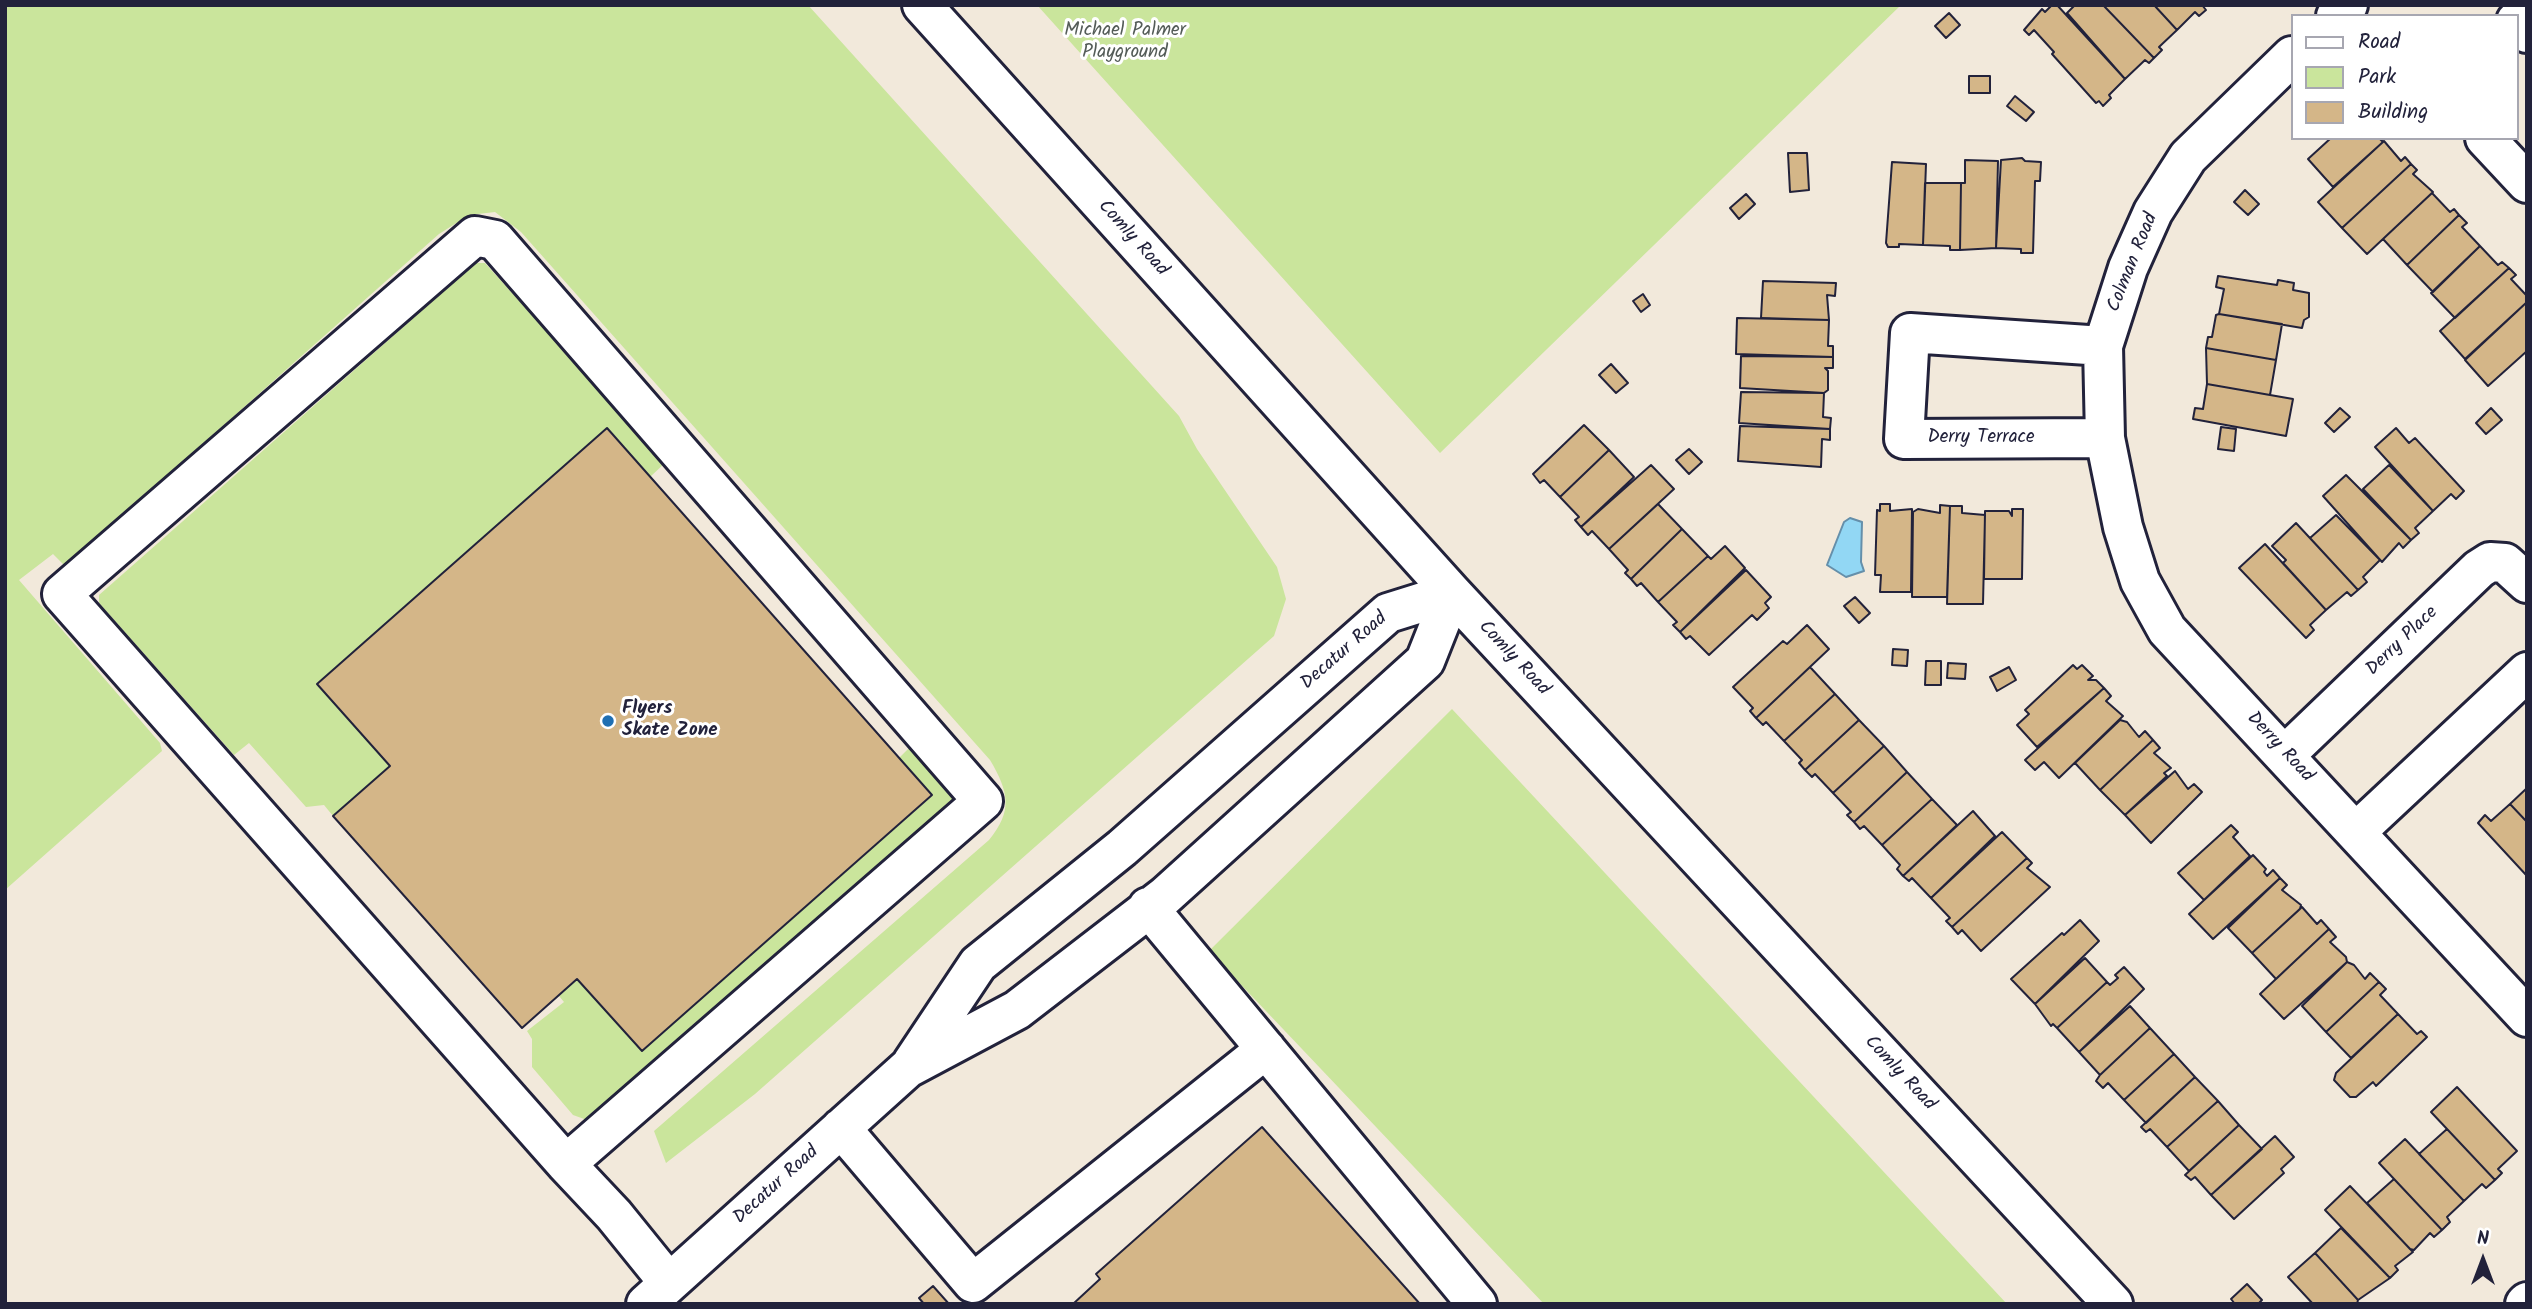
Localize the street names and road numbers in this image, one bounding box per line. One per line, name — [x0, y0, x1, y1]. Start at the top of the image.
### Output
street label: Comly Road — [1092, 196, 1172, 282]
street label: Colman Road — [2104, 210, 2164, 316]
street label: Derry Terrace — [1927, 428, 2035, 450]
street label: Derry Place — [2362, 602, 2444, 682]
street label: Decatur Road — [1297, 608, 1393, 696]
street label: Comly Road — [1472, 617, 1554, 701]
street label: Derry Road — [2241, 708, 2317, 788]
street label: Comly Road — [1858, 1032, 1940, 1116]
street label: Decatur Road — [730, 1142, 824, 1230]

